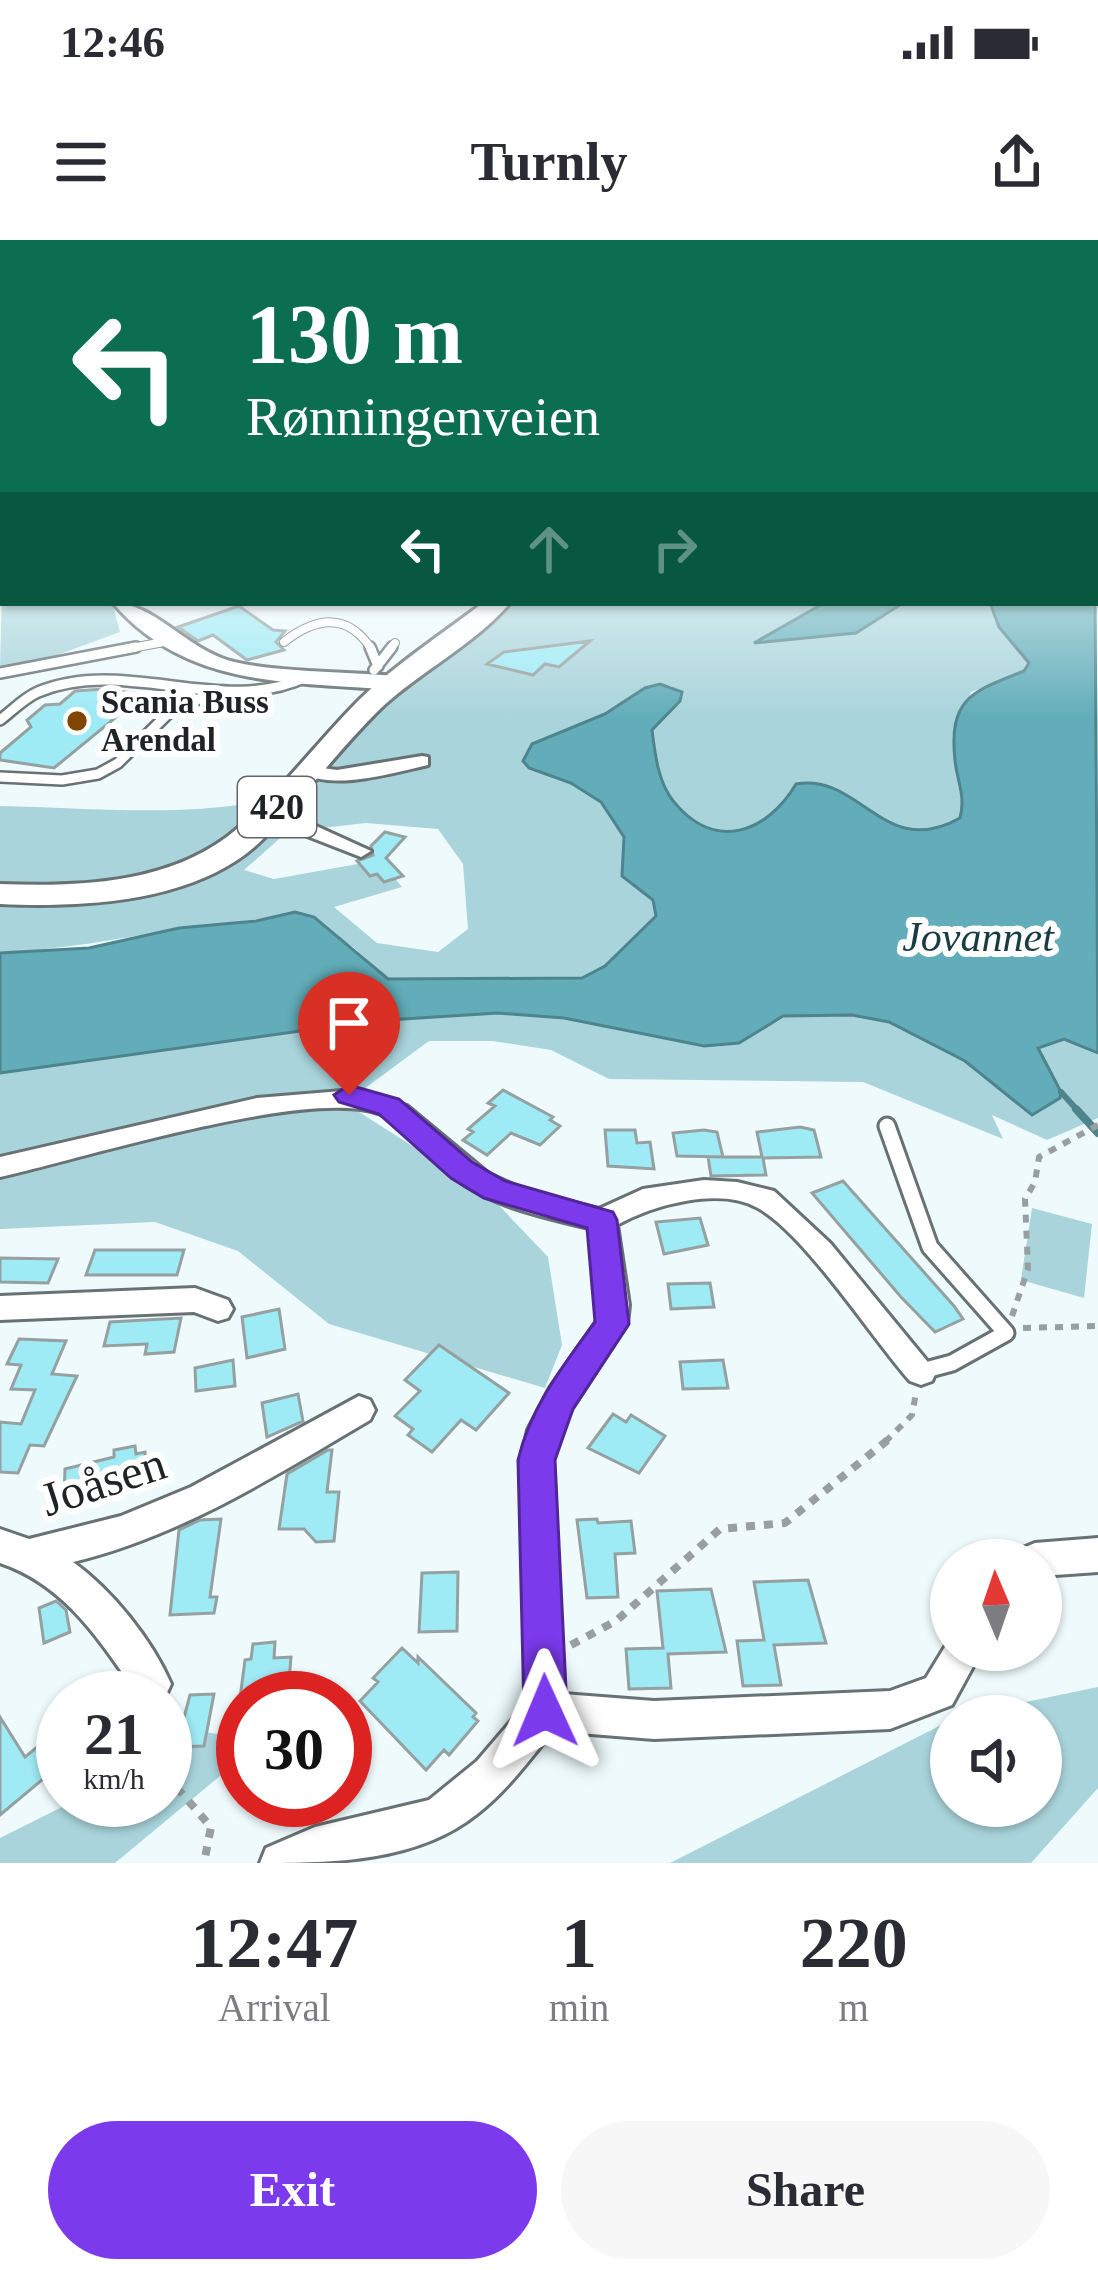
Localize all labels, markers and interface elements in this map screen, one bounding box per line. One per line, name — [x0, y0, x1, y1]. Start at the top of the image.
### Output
text: 12:46 — [60, 17, 165, 67]
icon: menu — [48, 129, 114, 195]
icon: share — [984, 129, 1050, 195]
text: Turnly — [470, 132, 628, 192]
icon: left — [48, 288, 204, 444]
text: 130 m — [246, 288, 463, 381]
text: Rønningenveien — [246, 387, 600, 447]
icon: left — [390, 516, 456, 582]
icon: ahead — [516, 516, 582, 582]
icon: right — [642, 516, 708, 582]
place label: Scania Buss Arendal — [101, 684, 269, 758]
marker: Scania Buss Arendal — [64, 708, 90, 734]
road number: 420 — [238, 777, 316, 837]
water label: Jovannet — [902, 914, 1055, 960]
pin — [298, 972, 400, 1095]
icon: arrive — [316, 990, 382, 1056]
street label: Joåsen — [34, 1436, 172, 1526]
north arrow — [930, 1539, 1062, 1671]
map controls — [930, 1539, 1062, 1827]
position arrow — [482, 1648, 608, 1774]
speed limit sign: 30 — [216, 1671, 372, 1827]
button: sound — [930, 1695, 1062, 1827]
text: 21 — [84, 1701, 144, 1767]
text: km/h — [83, 1762, 145, 1795]
text: 12:47 — [190, 1903, 358, 1983]
text: 1 — [561, 1903, 597, 1983]
text: 220 — [800, 1903, 908, 1983]
text: Arrival — [218, 1986, 331, 2029]
text: min — [549, 1986, 609, 2029]
text: m — [838, 1986, 869, 2029]
button: Exit — [48, 2121, 537, 2259]
button: Share — [561, 2121, 1050, 2259]

